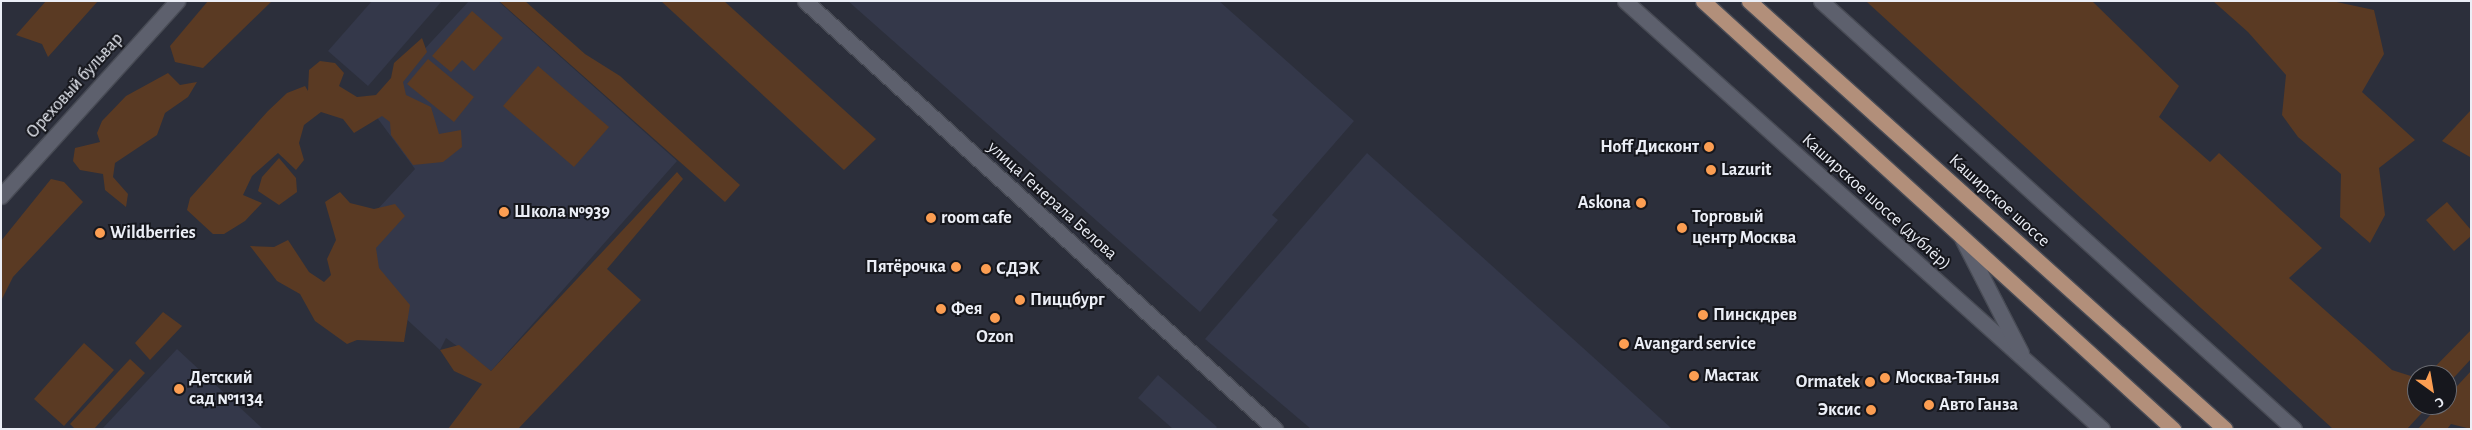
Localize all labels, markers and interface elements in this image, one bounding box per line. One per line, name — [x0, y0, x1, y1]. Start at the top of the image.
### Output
street label: Ореховый бульвар — [22, 29, 128, 143]
street label: Каширское шоссе (дублёр) — [1797, 129, 1955, 275]
place label: Hoff Дисконт — [1600, 136, 1699, 158]
street label: улица Генерала Белова — [983, 137, 1121, 265]
marker: Hoff Дисконт — [1703, 141, 1715, 153]
street label: Каширское шоссе — [1944, 150, 2054, 252]
place label: Lazurit — [1721, 159, 1771, 181]
marker: Lazurit — [1705, 164, 1717, 176]
place label: Askona — [1578, 192, 1631, 214]
marker: Askona — [1635, 197, 1647, 209]
place label: Школа №939 — [514, 201, 610, 223]
marker: Школа №939 — [498, 206, 510, 218]
place label: room cafe — [941, 207, 1012, 229]
place label: Торговый центр Москва — [1692, 207, 1796, 250]
marker: room cafe — [925, 212, 937, 224]
place label: Wildberries — [110, 222, 196, 244]
marker: Торговый центр Москва — [1676, 222, 1688, 234]
marker: Wildberries — [94, 227, 106, 239]
place label: Пятёрочка — [866, 256, 946, 278]
place label: СДЭК — [996, 258, 1040, 280]
marker: Пятёрочка — [950, 261, 962, 273]
marker: СДЭК — [980, 263, 992, 275]
place label: Пиццбург — [1030, 289, 1105, 311]
marker: Пиццбург — [1014, 294, 1026, 306]
place label: Фея — [951, 298, 982, 320]
marker: Фея — [935, 303, 947, 315]
place label: Пинскдрев — [1713, 304, 1797, 326]
marker: Пинскдрев — [1697, 309, 1709, 321]
marker: Ozon — [989, 312, 1001, 324]
place label: Ozon — [976, 326, 1014, 348]
place label: Avangard service — [1634, 333, 1756, 355]
marker: Avangard service — [1618, 338, 1630, 350]
place label: Мастак — [1704, 365, 1759, 387]
north arrow — [2407, 365, 2457, 415]
place label: Москва-Тянья — [1895, 367, 2000, 389]
place label: Детский сад №1134 — [189, 368, 263, 410]
marker: Мастак — [1688, 370, 1700, 382]
place label: Ormatek — [1796, 371, 1860, 393]
marker: Москва-Тянья — [1879, 372, 1891, 384]
marker: Ormatek — [1864, 376, 1876, 388]
marker: Детский сад №1134 — [173, 383, 185, 395]
place label: Авто Ганза — [1939, 394, 2018, 416]
text: С — [2432, 394, 2446, 410]
place label: Эксис — [1818, 399, 1861, 421]
marker: Авто Ганза — [1923, 399, 1935, 411]
marker: Эксис — [1865, 404, 1877, 416]

